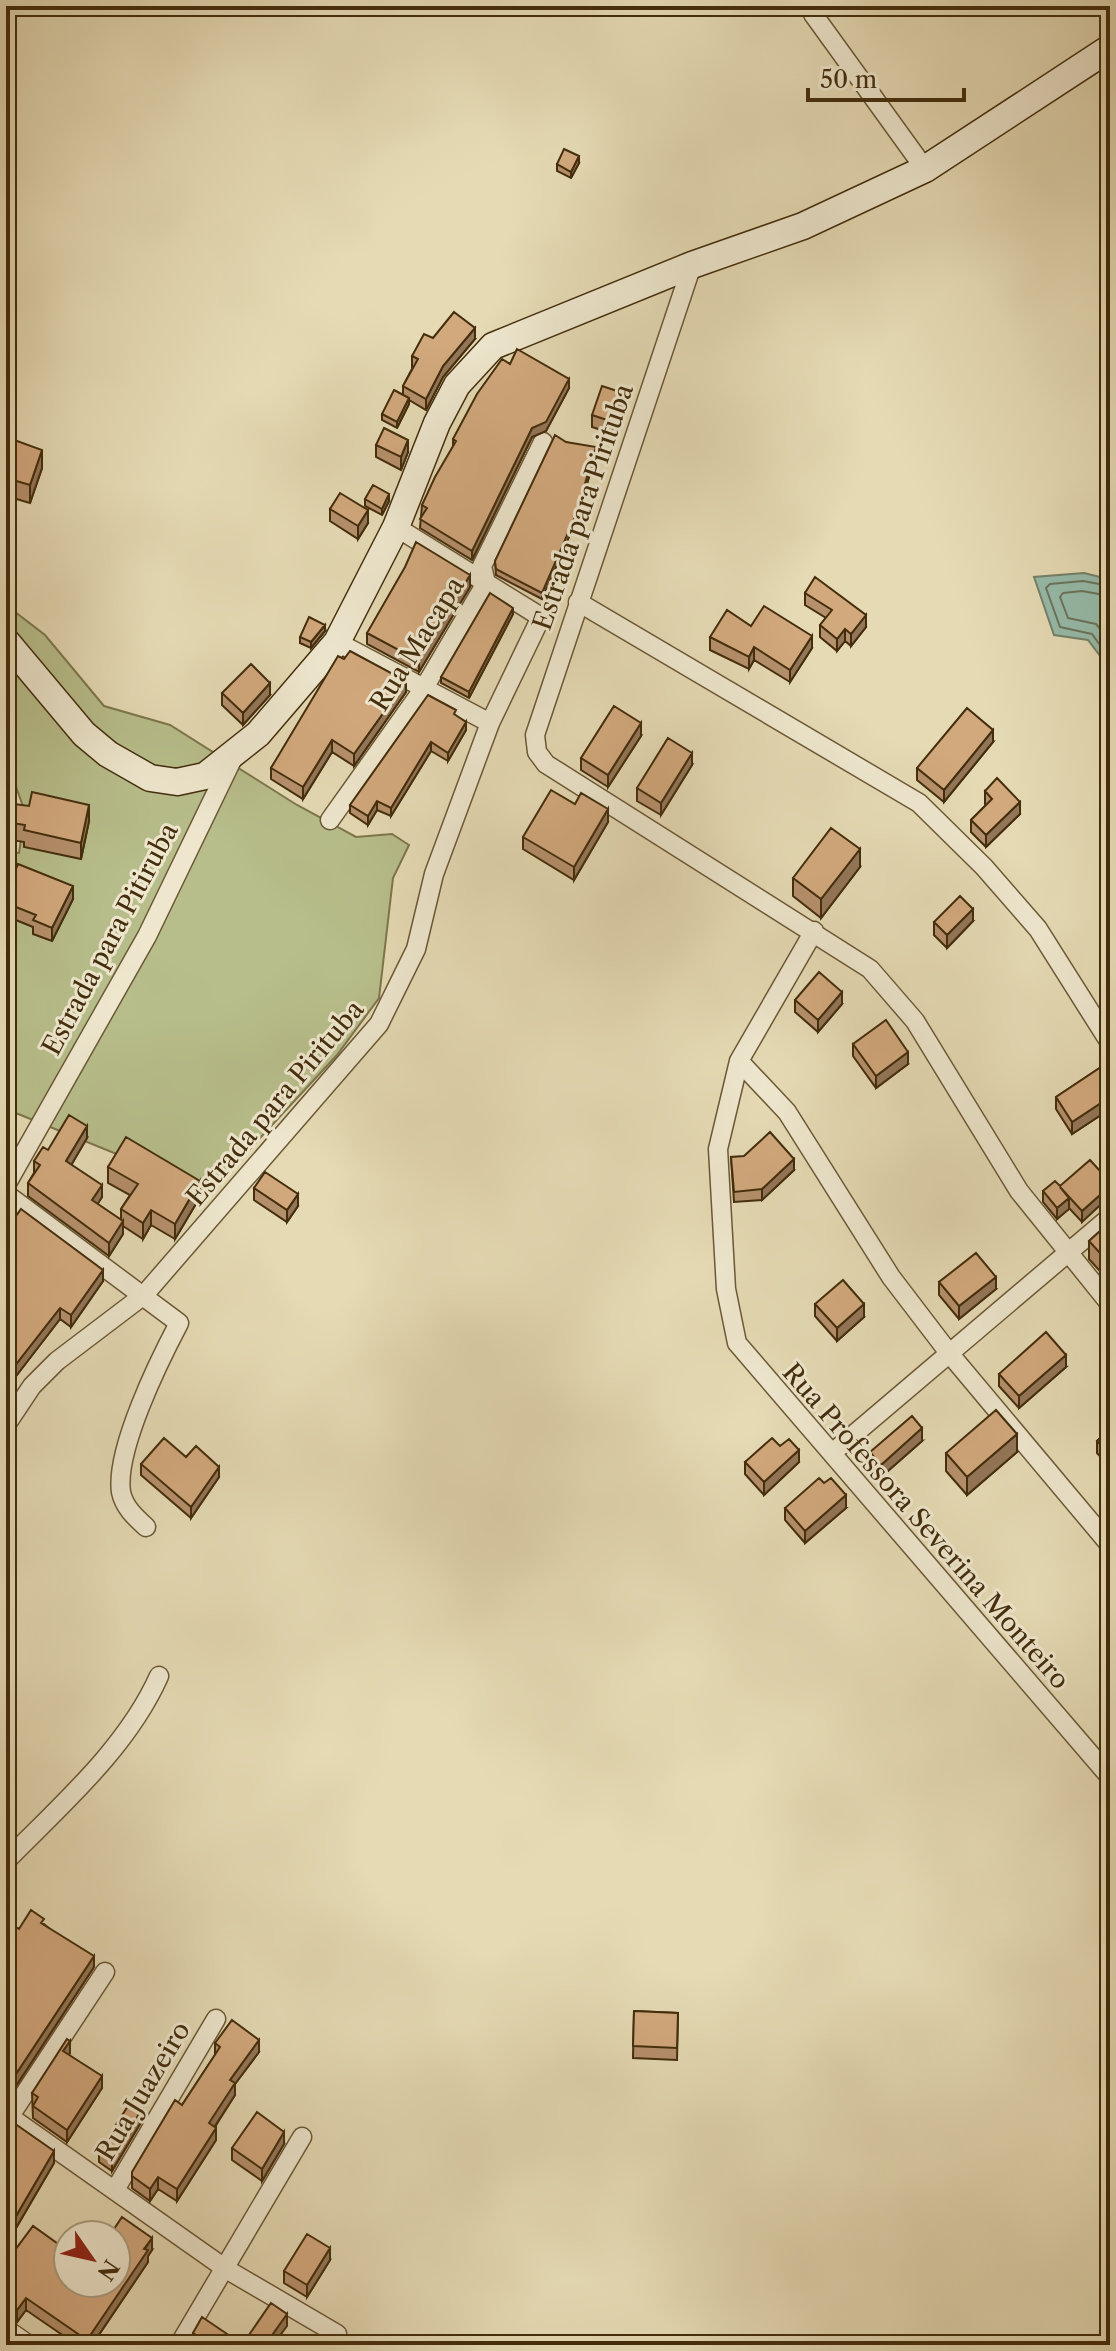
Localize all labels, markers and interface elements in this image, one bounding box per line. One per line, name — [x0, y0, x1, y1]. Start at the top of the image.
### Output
scale bar — [808, 52, 964, 102]
text: 50 m — [820, 65, 877, 94]
street label: Estrada para Pirituba — [526, 379, 640, 634]
street label: Rua Macapa — [363, 571, 471, 717]
street label: Estrada para Pitiruba — [35, 817, 185, 1061]
street label: Estrada para Pirituba — [180, 993, 371, 1212]
street label: Rua Professora Severina Monteiro — [776, 1356, 1076, 1696]
street label: Rua Juazeiro — [89, 2016, 197, 2166]
north arrow — [52, 2219, 132, 2299]
text: N — [92, 2254, 125, 2285]

